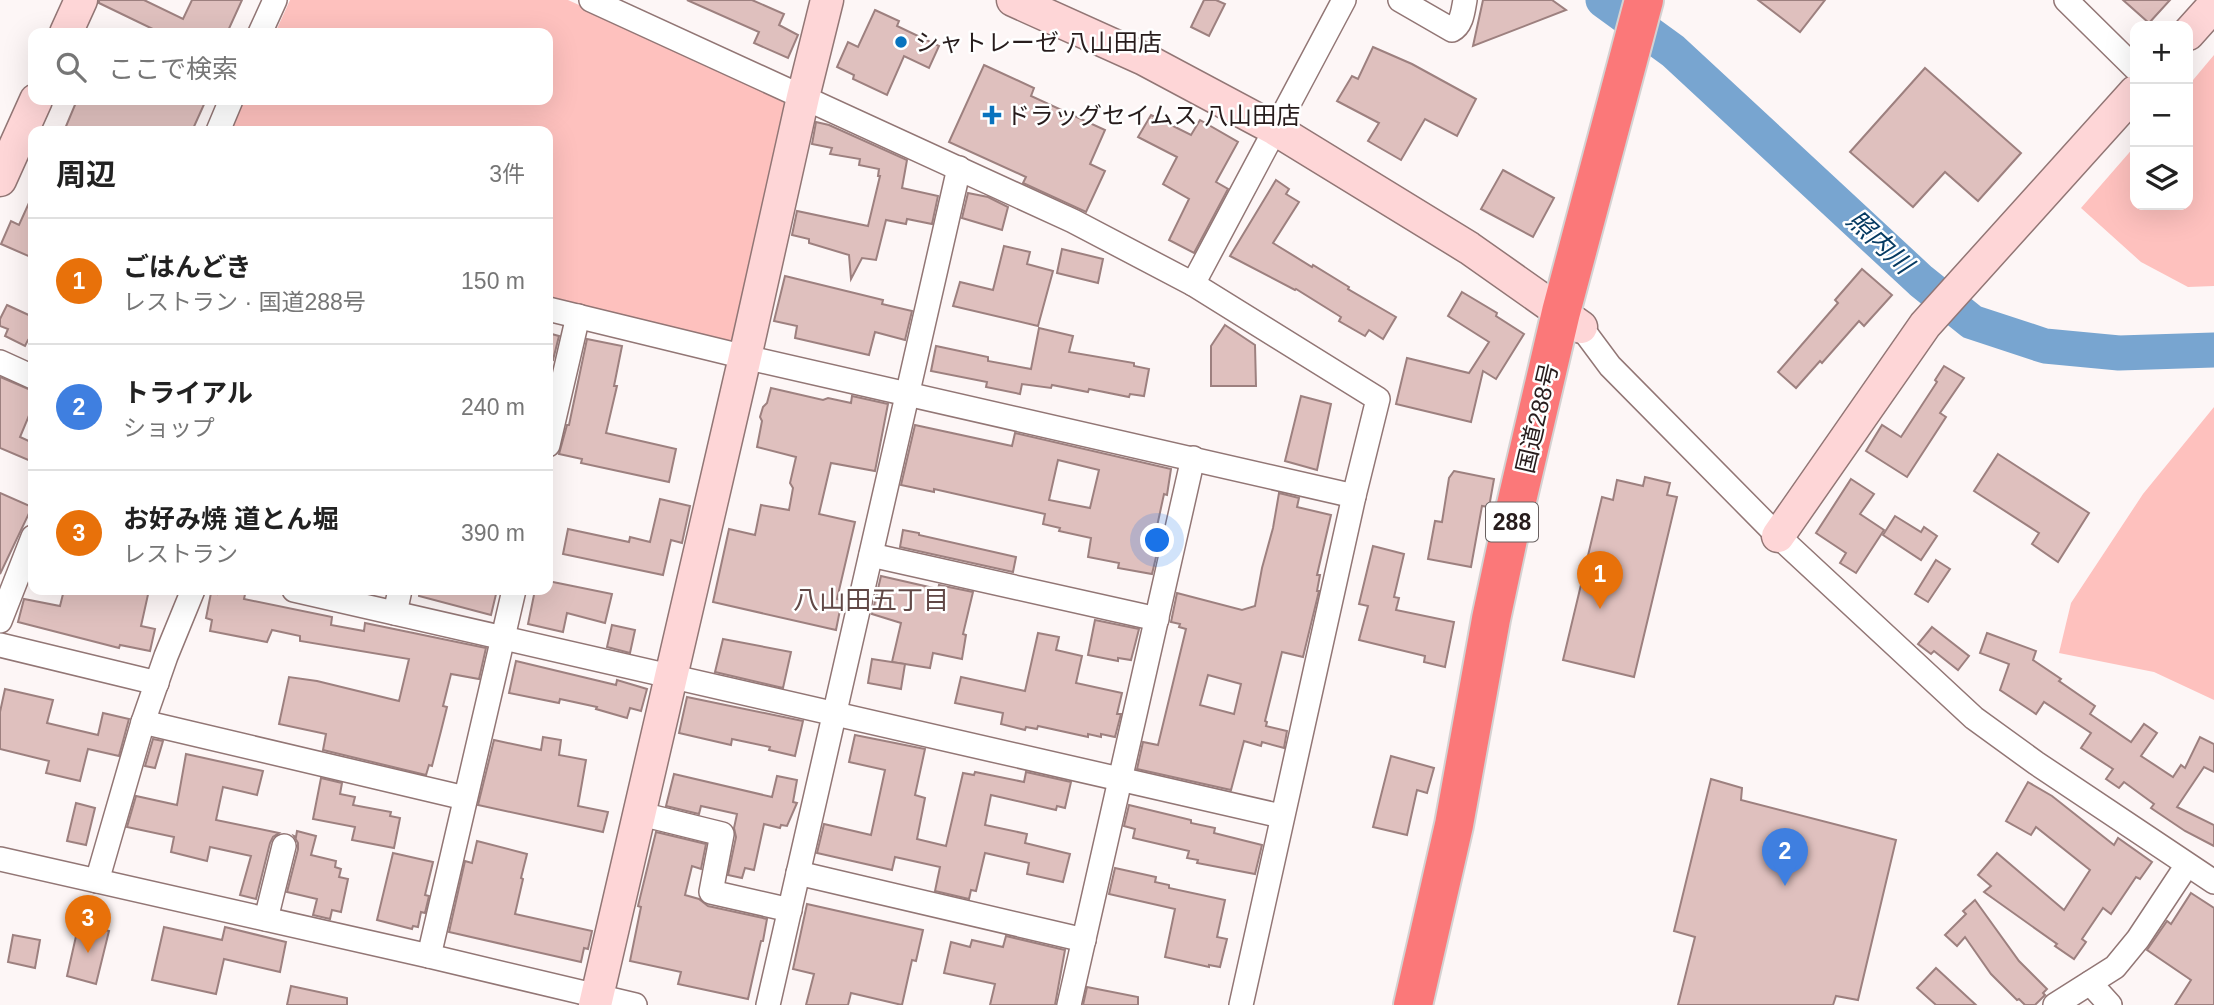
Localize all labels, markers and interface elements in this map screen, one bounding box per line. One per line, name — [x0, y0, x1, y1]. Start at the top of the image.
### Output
map controls — [2130, 21, 2193, 210]
button: + — [2130, 21, 2193, 84]
search box — [28, 28, 553, 105]
place label: シャトレーゼ 八山田店 — [915, 29, 1162, 56]
marker: シャトレーゼ 八山田店 — [893, 34, 909, 50]
icon: search — [52, 48, 90, 86]
text: ここで検索 — [108, 54, 238, 84]
button: − — [2130, 84, 2193, 147]
place label: ドラッグセイムス 八山田店 — [1006, 102, 1300, 129]
marker: ドラッグセイムス 八山田店 — [984, 107, 1000, 123]
button: layers — [2130, 147, 2193, 210]
text: 周辺 — [56, 158, 116, 191]
text: 3件 — [489, 161, 525, 187]
water label: 照内川 — [1841, 204, 1921, 282]
text: ごはんどき — [123, 252, 251, 282]
text: 1 — [73, 268, 85, 294]
text: 150 m — [461, 268, 525, 294]
text: レストラン · 国道288号 — [123, 289, 366, 315]
street label: 国道288号 — [1511, 360, 1563, 476]
text: トライアル — [123, 378, 253, 408]
text: 2 — [73, 394, 85, 420]
text: 240 m — [461, 394, 525, 420]
text: ショップ — [123, 415, 215, 441]
road number: 288 — [1486, 502, 1538, 542]
text: お好み焼 道とん堀 — [123, 504, 338, 534]
text: 3 — [73, 520, 85, 546]
text: 390 m — [461, 520, 525, 546]
your location — [1140, 523, 1174, 557]
text: レストラン — [123, 541, 238, 567]
pin: 1 — [1577, 551, 1623, 609]
district label: 八山田五丁目 — [793, 585, 949, 615]
pin: 2 — [1762, 828, 1808, 886]
pin: 3 — [65, 895, 111, 953]

